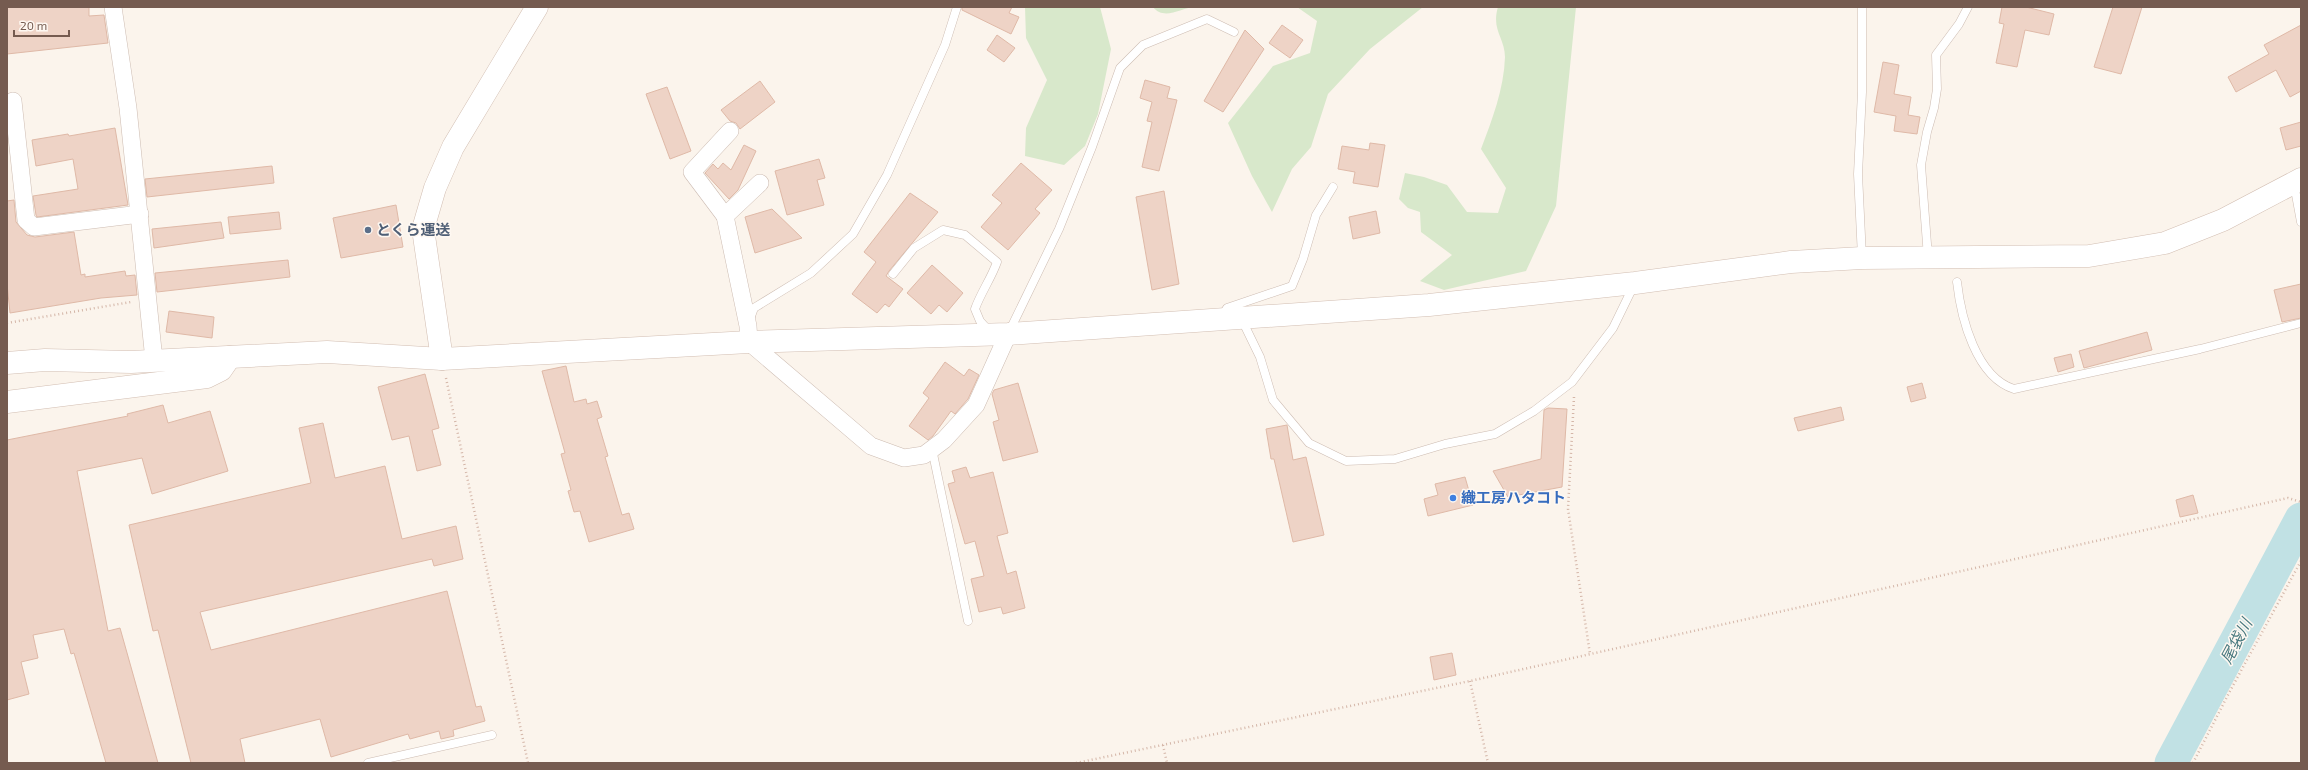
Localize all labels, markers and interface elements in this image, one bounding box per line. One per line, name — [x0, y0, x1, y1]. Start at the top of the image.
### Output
scale bar — [14, 12, 69, 38]
text: 20 m — [20, 18, 47, 32]
place label: とくら運送 — [376, 220, 451, 238]
marker: とくら運送 — [363, 225, 373, 235]
place label: 織工房ハタコト — [1461, 488, 1566, 506]
marker: 織工房ハタコト — [1448, 493, 1458, 503]
water label: 尾袋川 — [2216, 613, 2256, 666]

